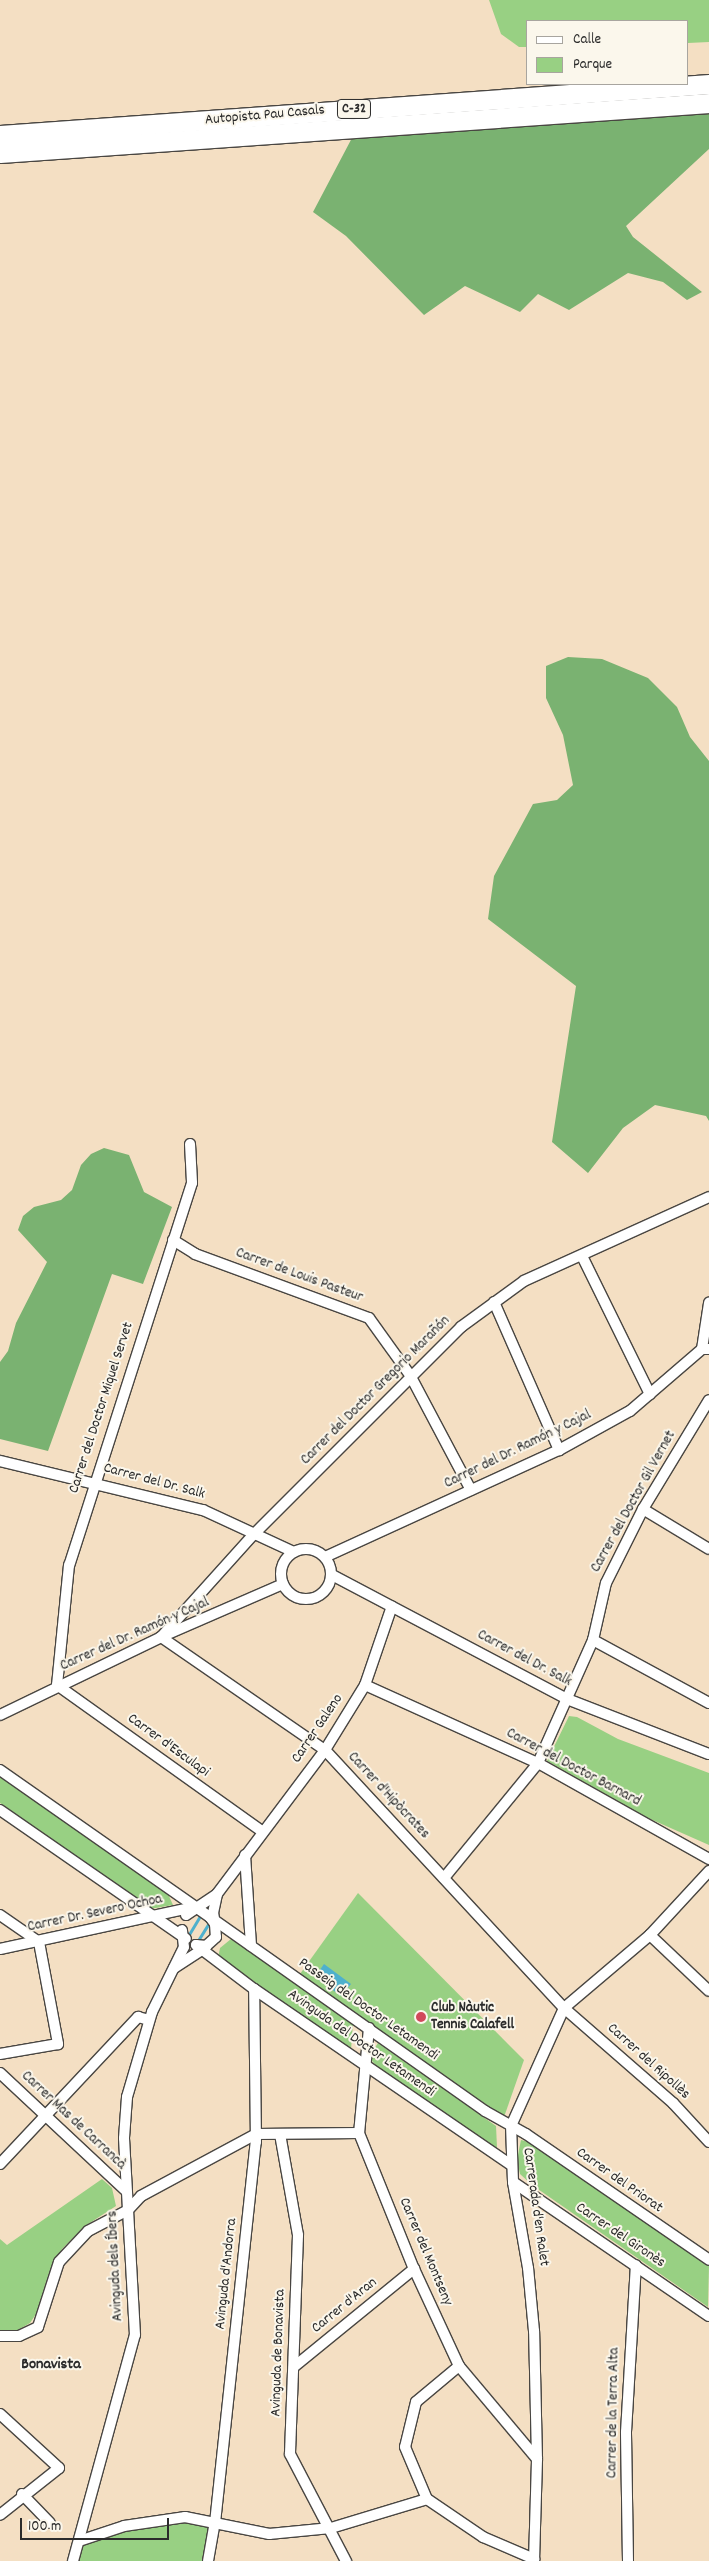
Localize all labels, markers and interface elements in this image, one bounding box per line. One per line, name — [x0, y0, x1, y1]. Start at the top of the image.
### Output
legend — [526, 20, 689, 85]
text: Calle — [573, 29, 601, 51]
text: Parque — [573, 54, 612, 76]
road number: C-32 — [336, 98, 372, 120]
street label: Autopista Pau Casals — [204, 102, 326, 130]
street label: Carrer de Louis Pasteur — [233, 1245, 365, 1307]
street label: Carrer del Doctor Gregorio Marañón — [298, 1313, 454, 1469]
street label: Carrer del Doctor Miquel Servet — [66, 1320, 138, 1496]
street label: Carrer del Dr. Ramón y Cajal — [442, 1407, 594, 1493]
street label: Carrer del Doctor Gil Vernet — [588, 1428, 680, 1576]
street label: Carrer del Dr. Salk — [101, 1460, 207, 1504]
street label: Carrer del Dr. Ramón y Cajal — [58, 1594, 212, 1676]
street label: Carrer del Dr. Salk — [474, 1627, 574, 1691]
street label: Carrer Galeno — [288, 1691, 348, 1767]
street label: Carrer d'Esculapi — [123, 1710, 213, 1782]
street label: Carrer del Doctor Barnard — [503, 1725, 643, 1811]
street label: Carrer d'Hipòcrates — [343, 1749, 433, 1843]
street label: Carrer Dr. Severo Ochoa — [26, 1891, 164, 1937]
street label: Passeig del Doctor Letamendi — [294, 1955, 442, 2065]
street label: Avinguda del Doctor Letamendi — [284, 1986, 438, 2102]
place label: Club Nàutic Tennis Calafell — [431, 1999, 514, 2034]
marker: Club Nàutic Tennis Calafell — [415, 2011, 427, 2023]
street label: Carrer del Ripollès — [603, 2020, 693, 2104]
street label: Carrer Mas de Carrancà — [17, 2068, 129, 2174]
street label: Carrer del Priorat — [572, 2144, 666, 2218]
street label: Carrerada d'en Ralet — [518, 2147, 552, 2267]
street label: Carrer del Montseny — [394, 2195, 456, 2309]
street label: Carrer del Gironès — [572, 2199, 668, 2273]
street label: Avinguda dels Íbers — [104, 2210, 128, 2322]
street label: Avinguda d'Andorra — [212, 2218, 242, 2330]
street label: Carrer d'Aran — [309, 2274, 381, 2338]
street label: Avinguda de Bonavista — [268, 2289, 290, 2417]
street label: Carrer de la Terra Alta — [604, 2347, 624, 2479]
district label: Bonavista — [21, 2355, 81, 2375]
scale bar — [22, 2508, 171, 2540]
text: 100 m — [28, 2516, 61, 2538]

